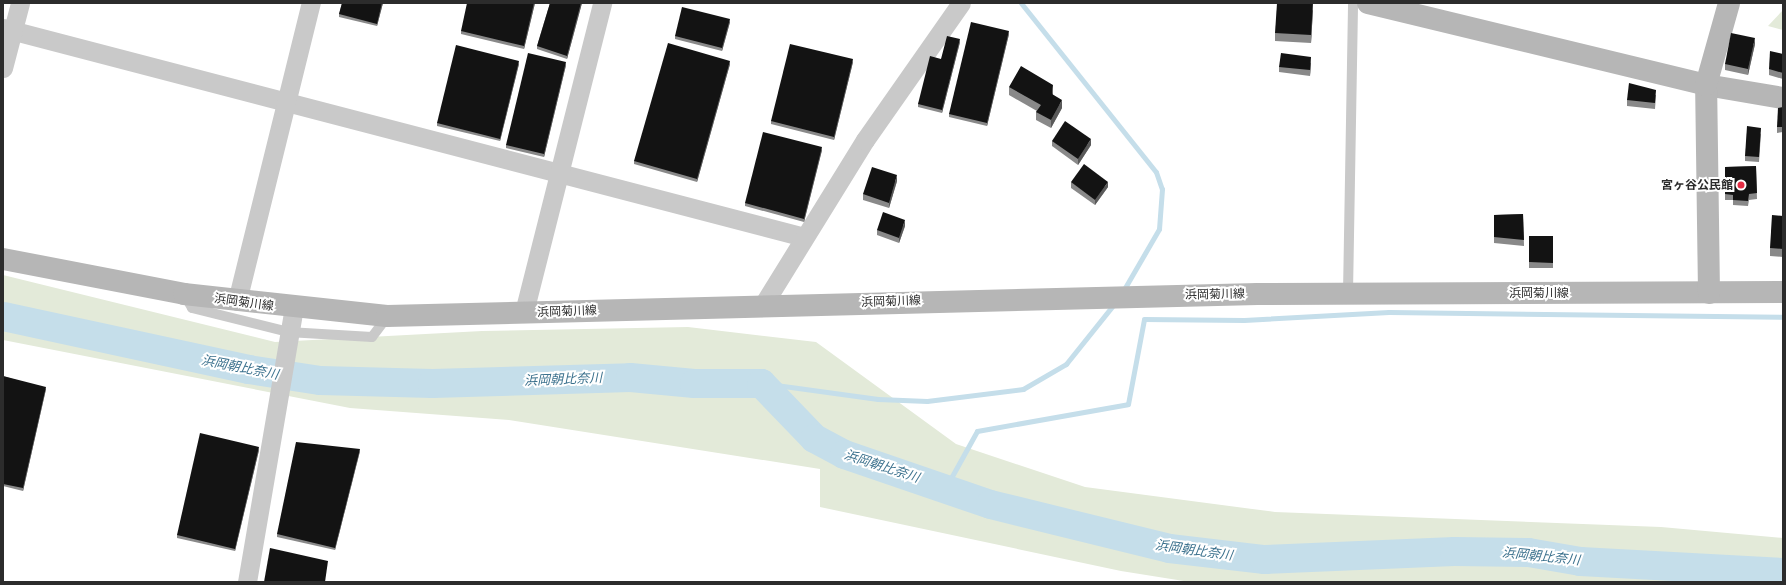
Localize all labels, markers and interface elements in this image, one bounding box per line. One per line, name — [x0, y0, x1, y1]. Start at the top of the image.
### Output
place label: 宮ヶ谷公民館 — [1661, 178, 1733, 192]
marker: 宮ヶ谷公民館 — [1736, 180, 1746, 190]
street label: 浜岡菊川線 — [1185, 286, 1245, 302]
street label: 浜岡菊川線 — [1509, 286, 1569, 300]
street label: 浜岡菊川線 — [213, 291, 275, 313]
street label: 浜岡菊川線 — [861, 293, 921, 309]
street label: 浜岡菊川線 — [537, 303, 597, 319]
water label: 浜岡朝比奈川 — [200, 352, 280, 382]
water label: 浜岡朝比奈川 — [524, 370, 602, 388]
water label: 浜岡朝比奈川 — [842, 447, 922, 485]
water label: 浜岡朝比奈川 — [1154, 537, 1234, 563]
water label: 浜岡朝比奈川 — [1501, 544, 1581, 568]

